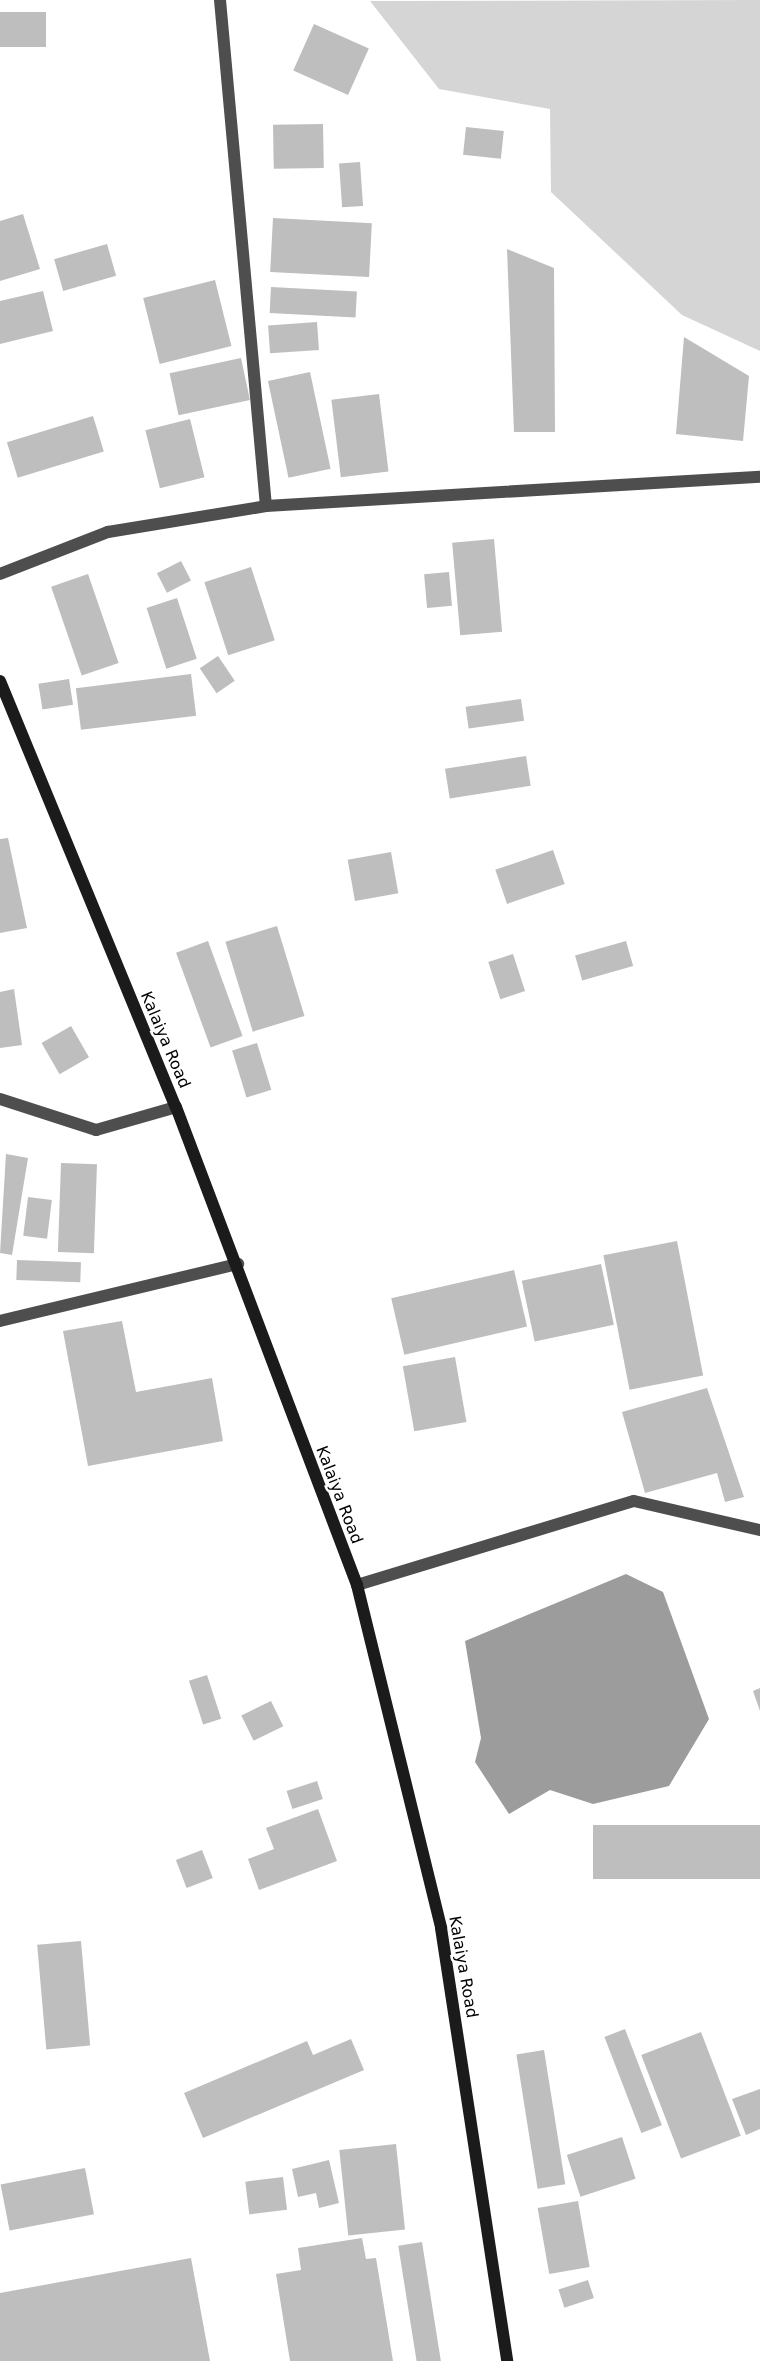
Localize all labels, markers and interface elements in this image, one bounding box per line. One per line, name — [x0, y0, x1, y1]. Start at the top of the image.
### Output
street label: Kalaiya Road — [136, 989, 194, 1091]
street label: Kalaiya Road — [312, 1443, 366, 1547]
street label: Kalaiya Road — [445, 1915, 481, 2019]

